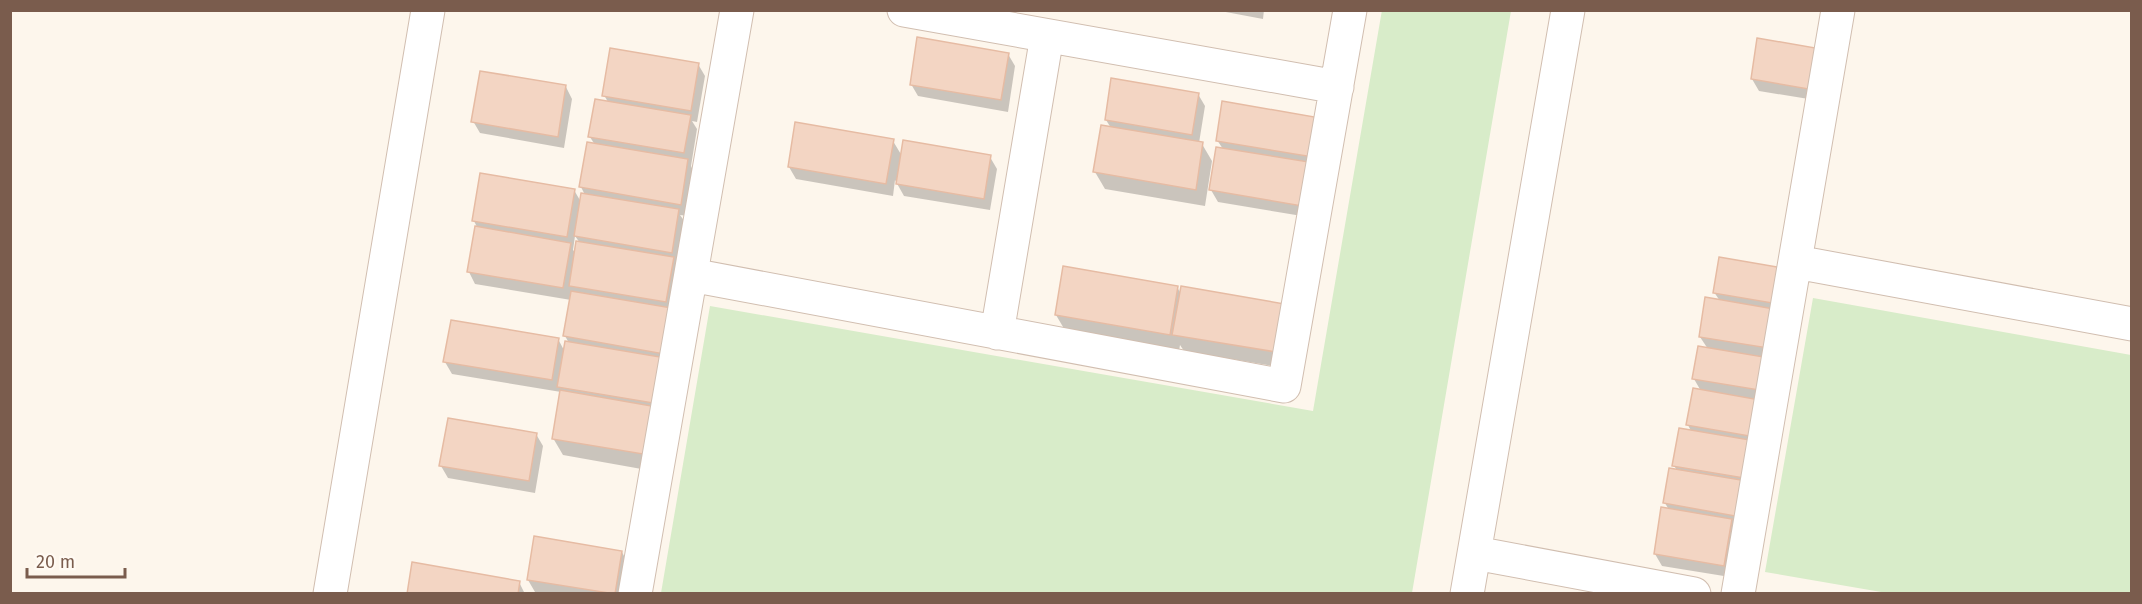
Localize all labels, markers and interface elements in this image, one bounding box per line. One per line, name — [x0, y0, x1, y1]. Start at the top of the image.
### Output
scale bar — [27, 541, 124, 579]
text: 20 m — [36, 551, 75, 573]

